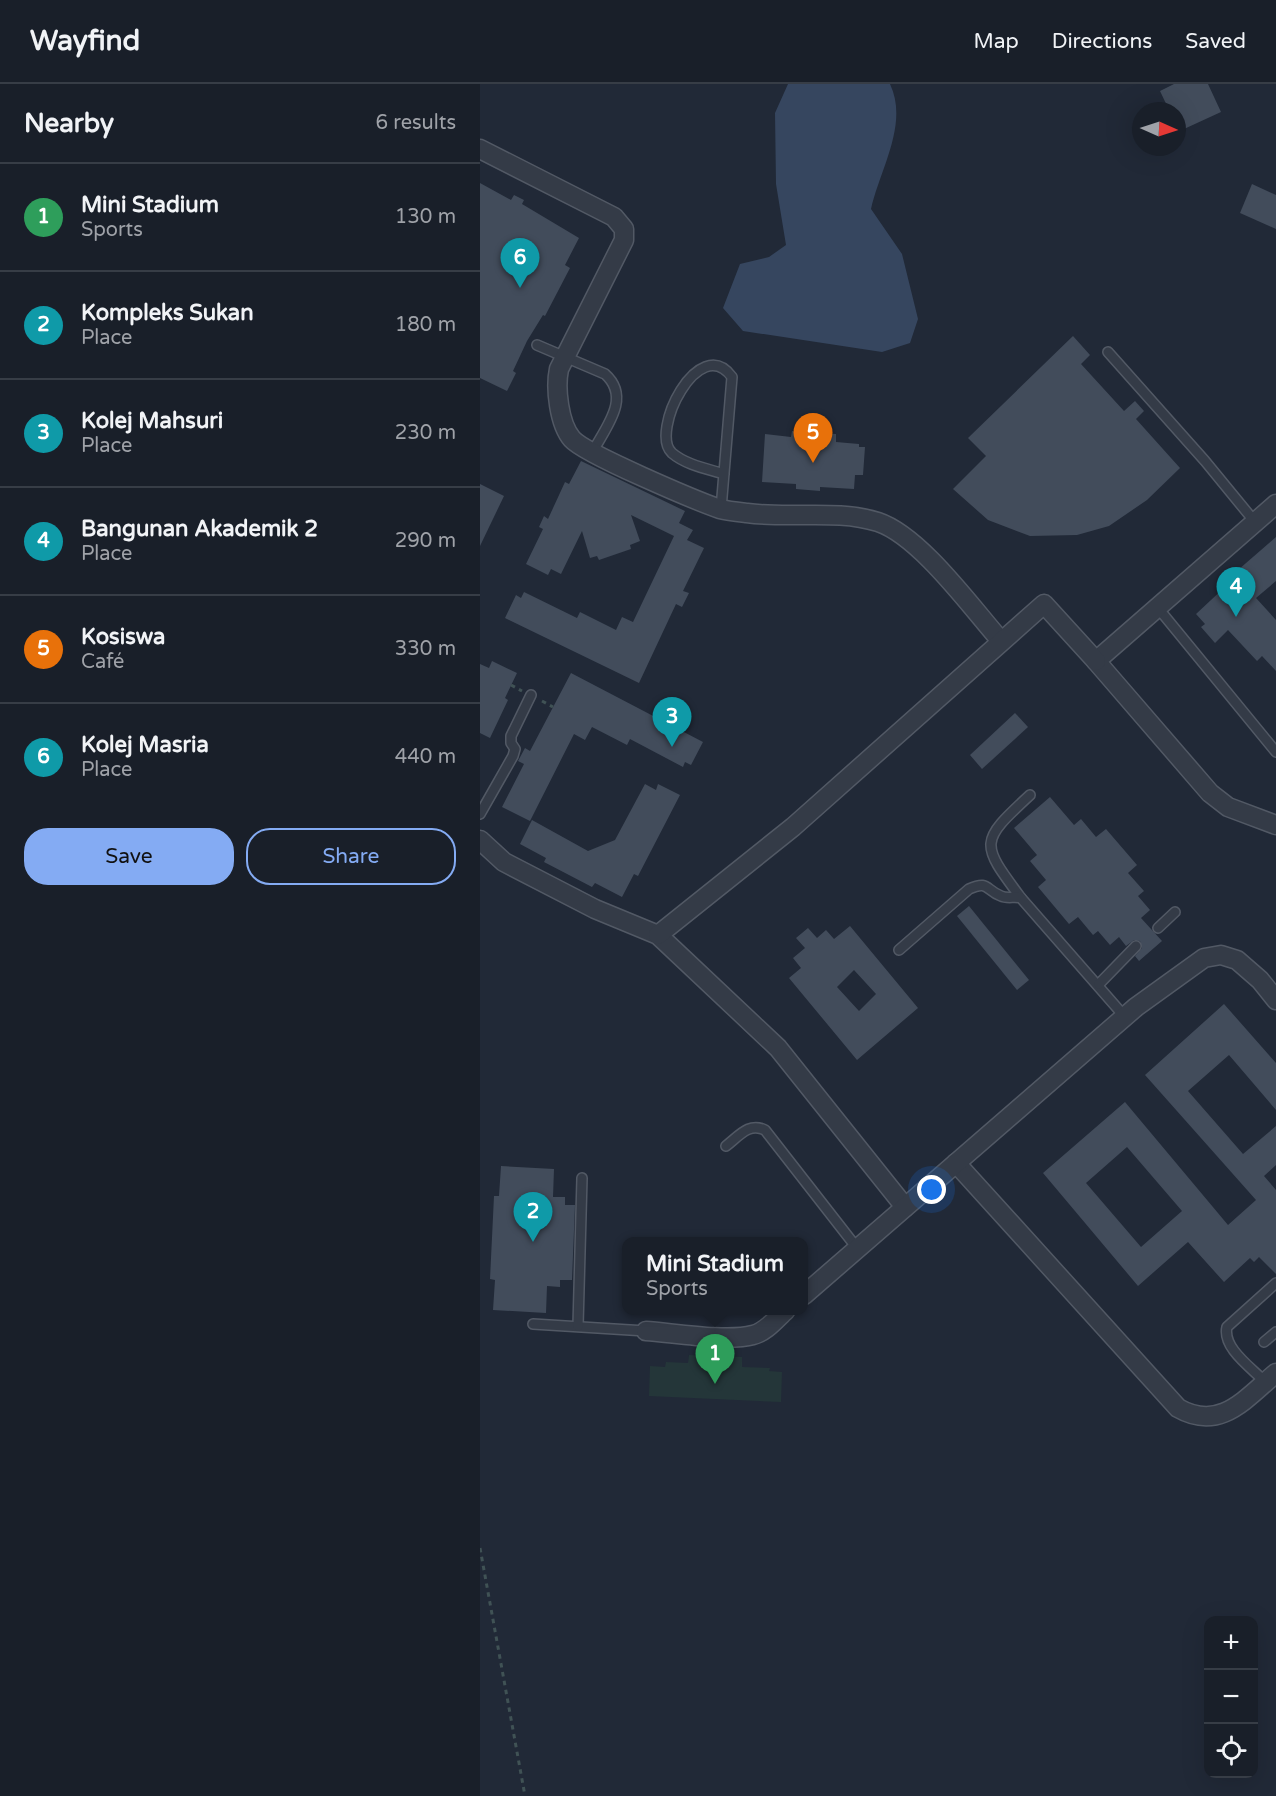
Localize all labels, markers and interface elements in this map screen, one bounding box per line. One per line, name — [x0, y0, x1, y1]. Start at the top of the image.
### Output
text: Wayfind — [30, 24, 140, 58]
text: Map — [973, 29, 1019, 54]
text: Directions — [1052, 29, 1152, 54]
text: Saved — [1185, 29, 1246, 54]
north arrow — [1132, 102, 1186, 156]
text: Nearby — [24, 108, 114, 139]
text: 6 results — [376, 111, 456, 135]
text: Mini Stadium — [81, 192, 219, 218]
text: 1 — [37, 205, 50, 229]
text: 130 m — [395, 205, 456, 229]
text: Sports — [81, 218, 143, 242]
pin: 6 — [500, 238, 540, 288]
text: Kompleks Sukan — [81, 300, 254, 326]
text: 2 — [37, 313, 50, 337]
text: 180 m — [395, 313, 456, 337]
text: Place — [81, 326, 132, 350]
text: Kolej Mahsuri — [81, 408, 223, 434]
pin: 5 — [794, 414, 832, 463]
text: 3 — [37, 421, 50, 445]
text: 230 m — [395, 421, 456, 445]
text: Place — [81, 434, 132, 458]
text: Bangunan Akademik 2 — [81, 516, 318, 542]
text: 4 — [37, 529, 50, 553]
text: 290 m — [395, 529, 456, 553]
text: Place — [81, 542, 132, 566]
pin: 4 — [1216, 568, 1256, 617]
text: Kosiswa — [81, 624, 165, 650]
text: 5 — [37, 637, 50, 661]
text: 330 m — [395, 637, 456, 661]
text: Café — [81, 650, 124, 674]
pin: 3 — [652, 698, 692, 747]
text: Kolej Masria — [81, 732, 209, 758]
text: 6 — [37, 745, 50, 769]
text: 440 m — [395, 745, 456, 769]
text: Place — [81, 758, 132, 782]
button: Save — [24, 828, 234, 885]
button: Share — [246, 828, 456, 885]
your location — [917, 1175, 946, 1204]
pin: 2 — [514, 1192, 552, 1242]
popup — [622, 1237, 808, 1315]
text: Mini Stadium — [646, 1251, 784, 1277]
text: Sports — [646, 1277, 708, 1301]
pin: 1 — [696, 1334, 734, 1384]
map controls — [1204, 1616, 1258, 1778]
button: + — [1204, 1616, 1258, 1670]
button: − — [1204, 1670, 1258, 1724]
button: locate — [1204, 1724, 1258, 1778]

